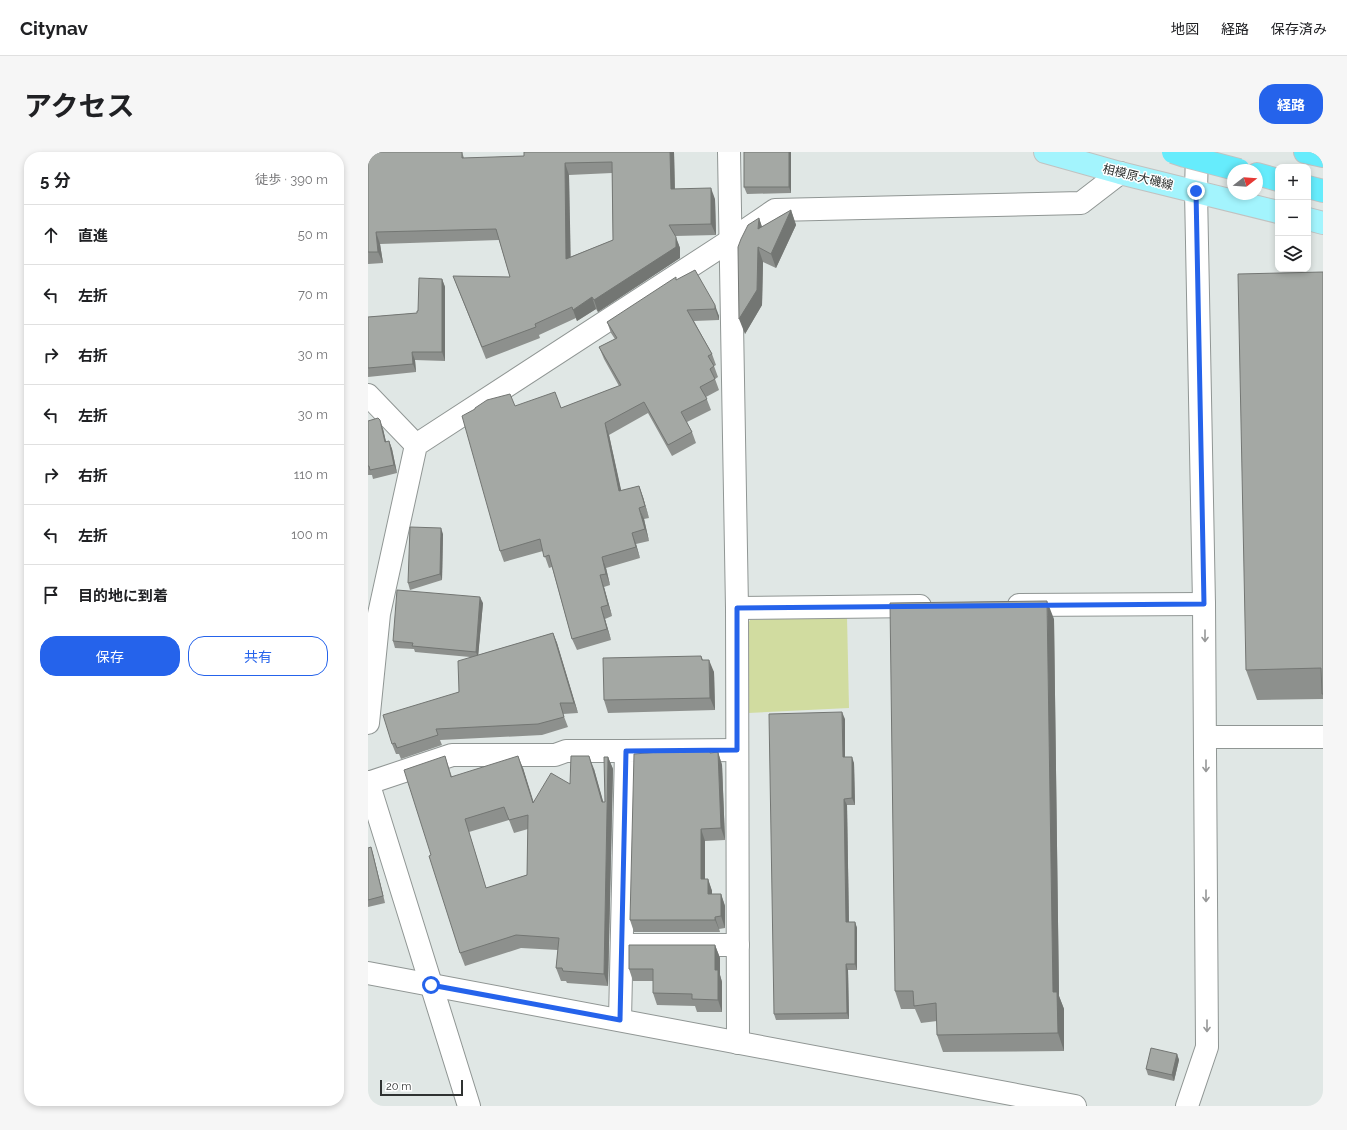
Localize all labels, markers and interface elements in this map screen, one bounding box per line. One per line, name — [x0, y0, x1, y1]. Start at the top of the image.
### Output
text: Citynav — [20, 17, 88, 39]
text: 地図 — [1171, 21, 1199, 37]
text: 経路 — [1221, 21, 1249, 37]
text: 保存済み — [1271, 21, 1327, 37]
button: 経路 — [1259, 84, 1323, 124]
text: アクセス — [24, 90, 135, 123]
street label: 相模原大磯線 — [1101, 161, 1175, 193]
north arrow — [1227, 164, 1263, 200]
map controls — [1275, 164, 1311, 272]
button: + — [1275, 164, 1311, 200]
text: 5 分 — [40, 170, 71, 190]
text: 徒歩 · 390 m — [255, 172, 328, 187]
route end — [1187, 182, 1205, 200]
button: − — [1275, 200, 1311, 236]
icon: ahead — [40, 224, 62, 246]
text: 直進 — [78, 227, 108, 245]
text: 50 m — [298, 227, 328, 242]
button: layers — [1275, 236, 1311, 272]
icon: left — [40, 284, 62, 306]
text: 左折 — [78, 287, 108, 305]
text: 70 m — [298, 287, 328, 302]
icon: right — [40, 344, 62, 366]
text: 右折 — [78, 347, 108, 365]
text: 30 m — [298, 347, 328, 362]
icon: left — [40, 404, 62, 426]
text: 左折 — [78, 407, 108, 425]
text: 30 m — [298, 407, 328, 422]
icon: right — [40, 464, 62, 486]
text: 右折 — [78, 467, 108, 485]
text: 110 m — [294, 467, 328, 482]
icon: left — [40, 524, 62, 546]
text: 左折 — [78, 527, 108, 545]
text: 100 m — [291, 527, 328, 542]
icon: arrive — [40, 584, 62, 606]
text: 目的地に到着 — [78, 587, 168, 605]
one-way arrow — [1201, 629, 1209, 642]
button: 保存 — [40, 636, 180, 676]
button: 共有 — [188, 636, 328, 676]
one-way arrow — [1202, 759, 1210, 772]
one-way arrow — [1202, 889, 1210, 902]
route start — [422, 976, 440, 994]
one-way arrow — [1203, 1019, 1211, 1032]
scale bar — [380, 1078, 463, 1097]
text: 20 m — [386, 1080, 411, 1093]

